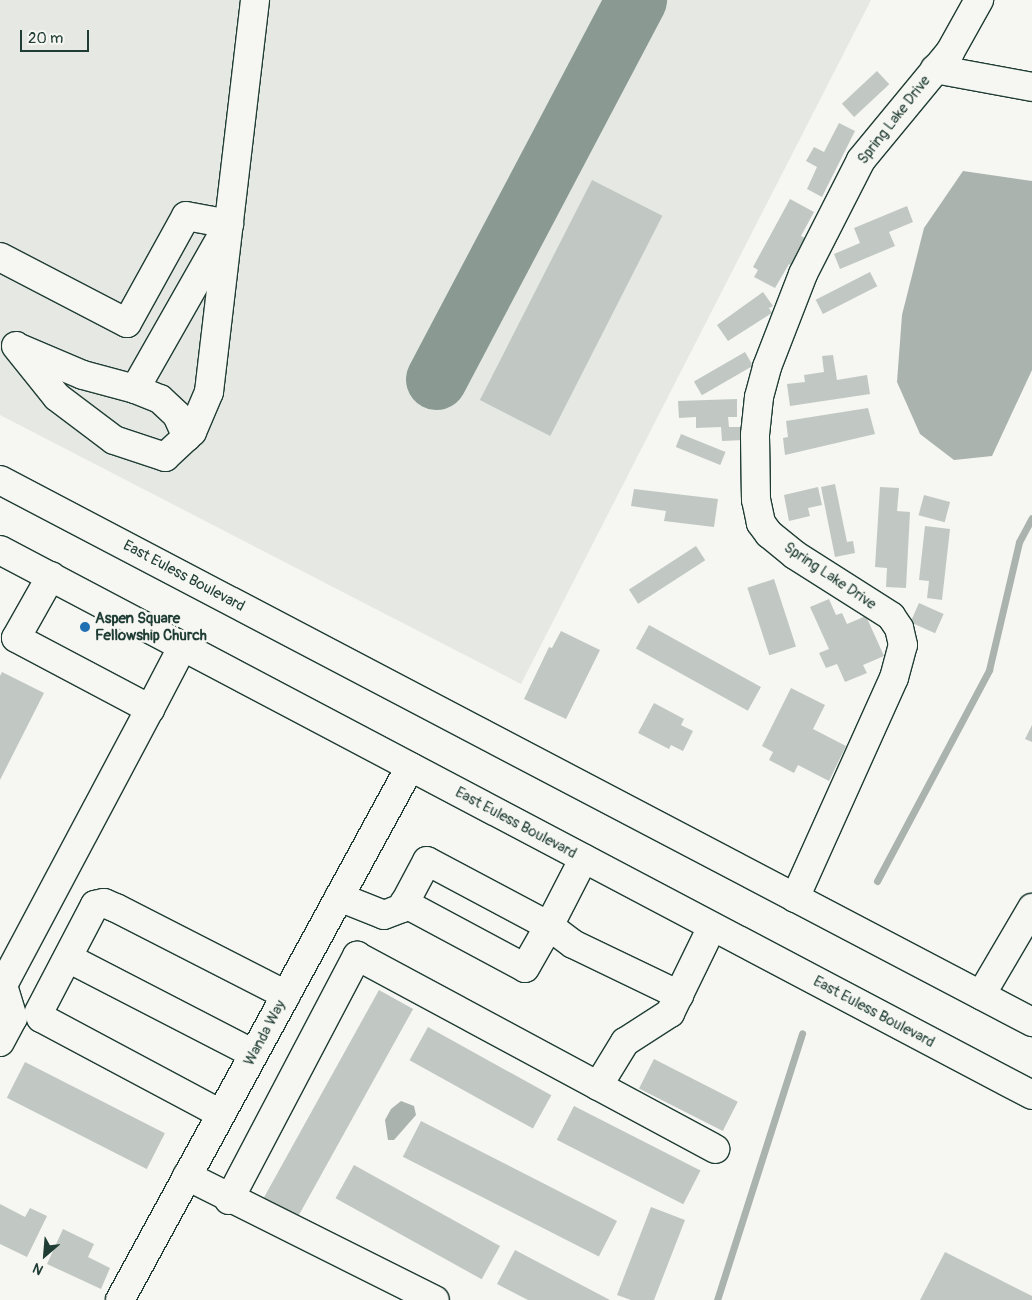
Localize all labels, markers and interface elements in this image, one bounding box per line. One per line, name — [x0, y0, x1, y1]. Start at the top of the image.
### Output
scale bar — [22, 20, 91, 52]
text: 20 m — [28, 29, 63, 48]
street label: Spring Lake Drive — [854, 72, 934, 168]
street label: East Euless Boulevard — [120, 536, 248, 616]
street label: Spring Lake Drive — [780, 539, 880, 613]
place label: Aspen Square Fellowship Church — [95, 609, 207, 644]
marker: Aspen Square Fellowship Church — [79, 621, 91, 633]
street label: East Euless Boulevard — [452, 783, 580, 863]
street label: East Euless Boulevard — [810, 972, 938, 1052]
street label: Wanda Way — [240, 997, 290, 1069]
north arrow — [20, 1230, 70, 1280]
text: N — [30, 1259, 46, 1279]

